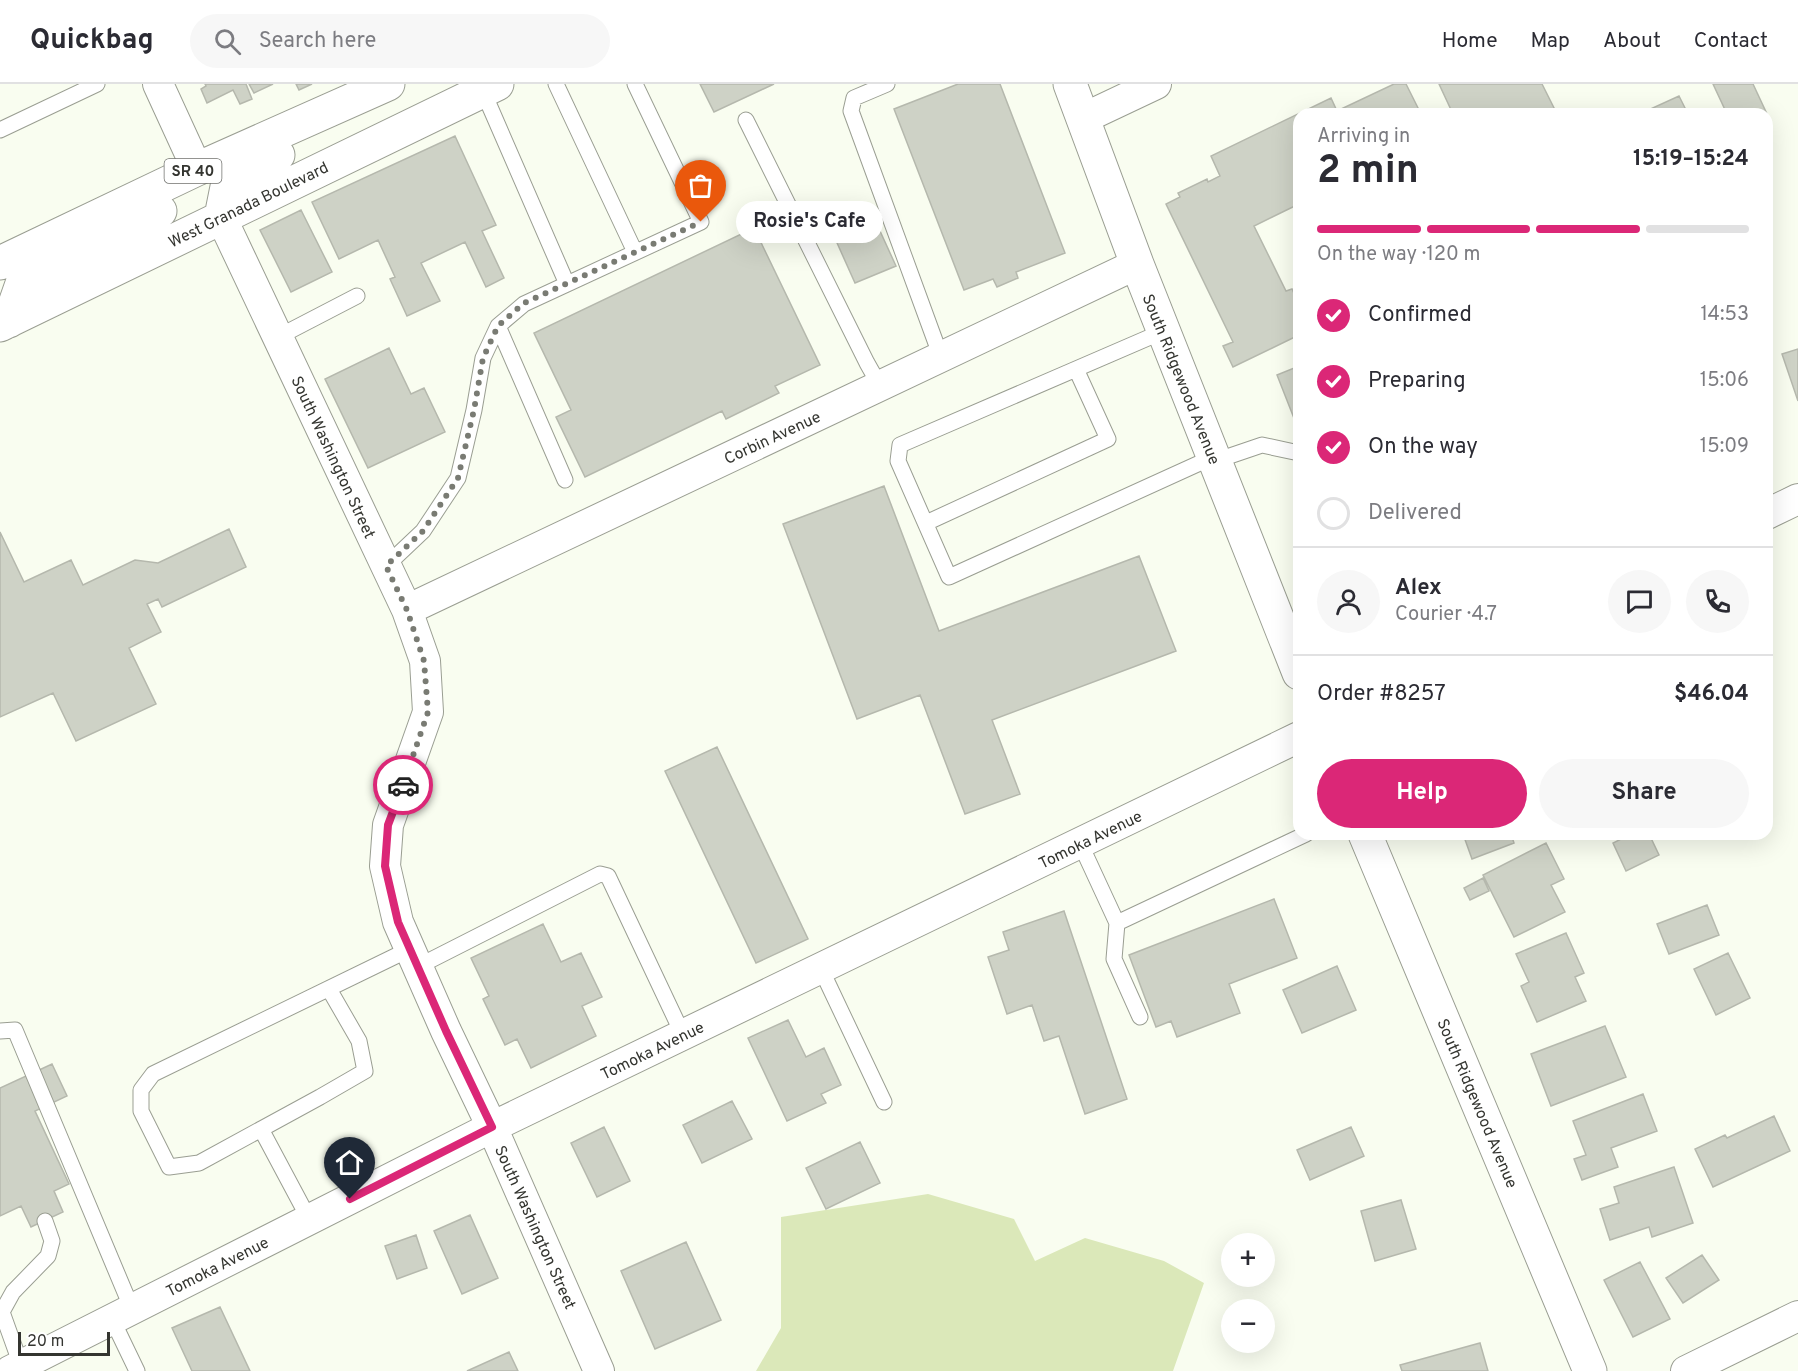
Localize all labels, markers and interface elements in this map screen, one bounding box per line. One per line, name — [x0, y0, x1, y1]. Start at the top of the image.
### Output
search box — [190, 14, 610, 68]
text: Quickbag — [30, 23, 154, 59]
icon: search — [211, 25, 244, 58]
text: Search here — [259, 28, 376, 55]
text: Home — [1442, 28, 1498, 55]
text: Map — [1531, 28, 1570, 55]
text: About — [1603, 28, 1661, 55]
text: Contact — [1694, 28, 1768, 55]
text: Arriving in — [1317, 124, 1410, 150]
text: 15:19–15:24 — [1633, 146, 1749, 173]
text: 2 min — [1317, 148, 1419, 197]
street label: West Granada Boulevard — [166, 158, 332, 253]
road number: SR 40 — [164, 159, 222, 183]
pin — [675, 160, 726, 222]
icon: bag — [684, 169, 717, 202]
callout: Rosie's Cafe — [737, 201, 884, 243]
text: Rosie's Cafe — [753, 209, 866, 235]
text: On the way · 120 m — [1317, 242, 1481, 268]
street label: South Ridgewood Avenue — [1137, 292, 1224, 468]
icon: check — [1317, 299, 1350, 332]
text: Confirmed — [1368, 302, 1472, 329]
text: 14:53 — [1701, 302, 1749, 328]
icon: check — [1317, 365, 1350, 398]
text: Preparing — [1368, 368, 1466, 395]
text: 15:06 — [1700, 368, 1749, 394]
street label: South Washington Street — [286, 373, 379, 542]
street label: Corbin Avenue — [721, 408, 824, 470]
icon: check — [1317, 431, 1350, 464]
text: On the way — [1368, 434, 1478, 461]
text: 15:09 — [1700, 434, 1749, 460]
text: Delivered — [1368, 500, 1462, 527]
button: person — [1317, 570, 1380, 633]
button: chat — [1608, 570, 1671, 633]
button: phone — [1686, 570, 1749, 633]
text: Alex — [1395, 575, 1442, 602]
text: Courier · 4.7 — [1395, 602, 1497, 628]
text: Order #8257 — [1317, 681, 1446, 708]
text: $46.04 — [1674, 681, 1749, 708]
courier — [373, 755, 433, 815]
button: Help — [1317, 759, 1527, 828]
button: Share — [1539, 759, 1749, 828]
icon: car — [387, 769, 420, 802]
street label: Tomoka Avenue — [1036, 807, 1146, 874]
street label: South Ridgewood Avenue — [1431, 1016, 1521, 1191]
street label: Tomoka Avenue — [598, 1018, 708, 1085]
pin — [324, 1137, 375, 1199]
street label: South Washington Street — [489, 1143, 579, 1313]
icon: home — [333, 1146, 366, 1179]
street label: Tomoka Avenue — [163, 1233, 273, 1302]
map controls — [1221, 1233, 1275, 1353]
button: + — [1221, 1233, 1275, 1287]
button: − — [1221, 1299, 1275, 1353]
scale bar — [18, 1329, 110, 1356]
text: 20 m — [27, 1332, 64, 1352]

